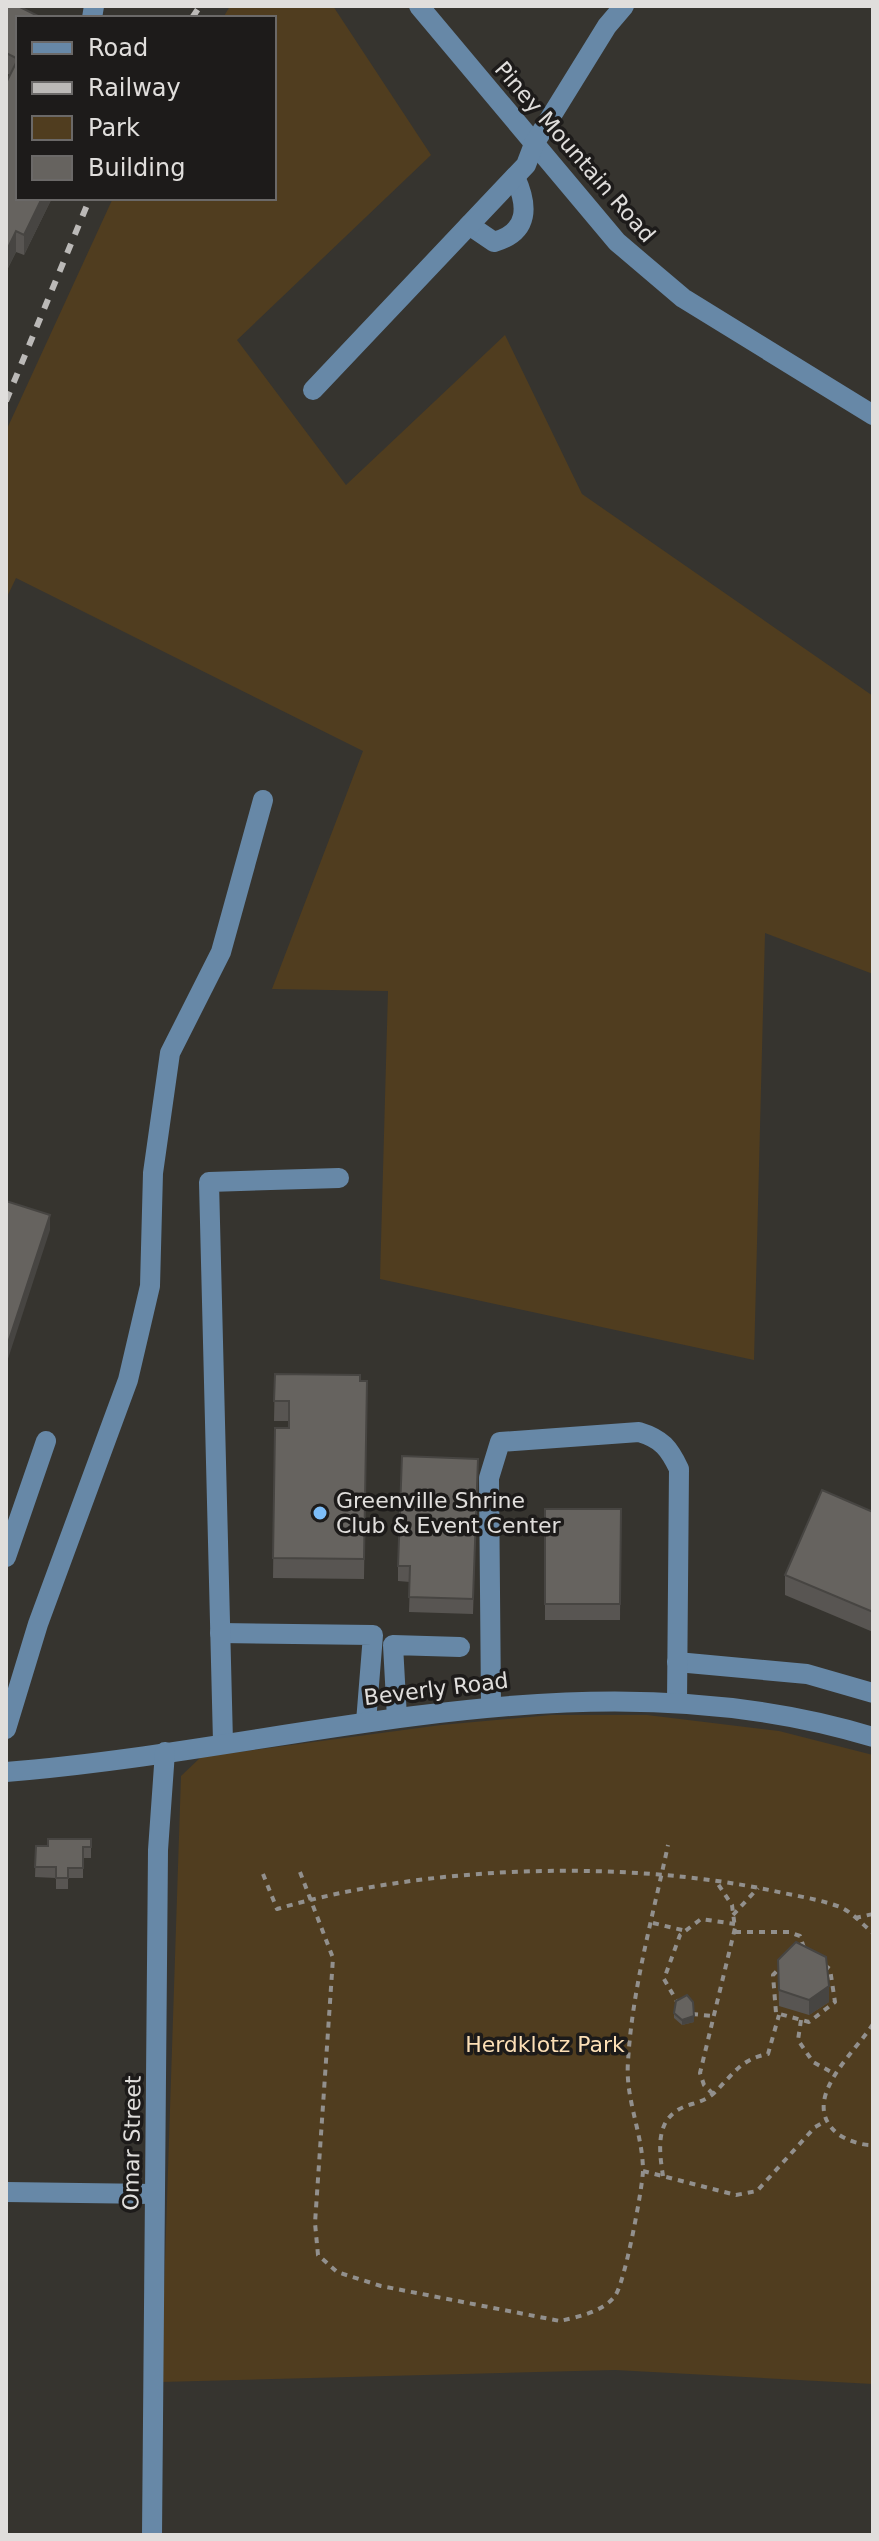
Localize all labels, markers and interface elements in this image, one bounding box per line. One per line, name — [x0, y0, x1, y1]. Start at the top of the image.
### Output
legend — [16, 16, 276, 200]
text: Road — [88, 34, 148, 62]
street label: Piney Mountain Road — [490, 57, 660, 247]
text: Railway — [88, 74, 181, 102]
text: Park — [88, 114, 140, 142]
text: Building — [88, 154, 185, 182]
place label: Greenville Shrine Club & Event Center — [336, 1488, 562, 1538]
marker: Greenville Shrine Club & Event Center — [311, 1504, 329, 1522]
street label: Beverly Road — [362, 1668, 510, 1710]
park label: Herdklotz Park — [465, 2032, 625, 2057]
street label: Omar Street — [118, 2075, 146, 2211]

